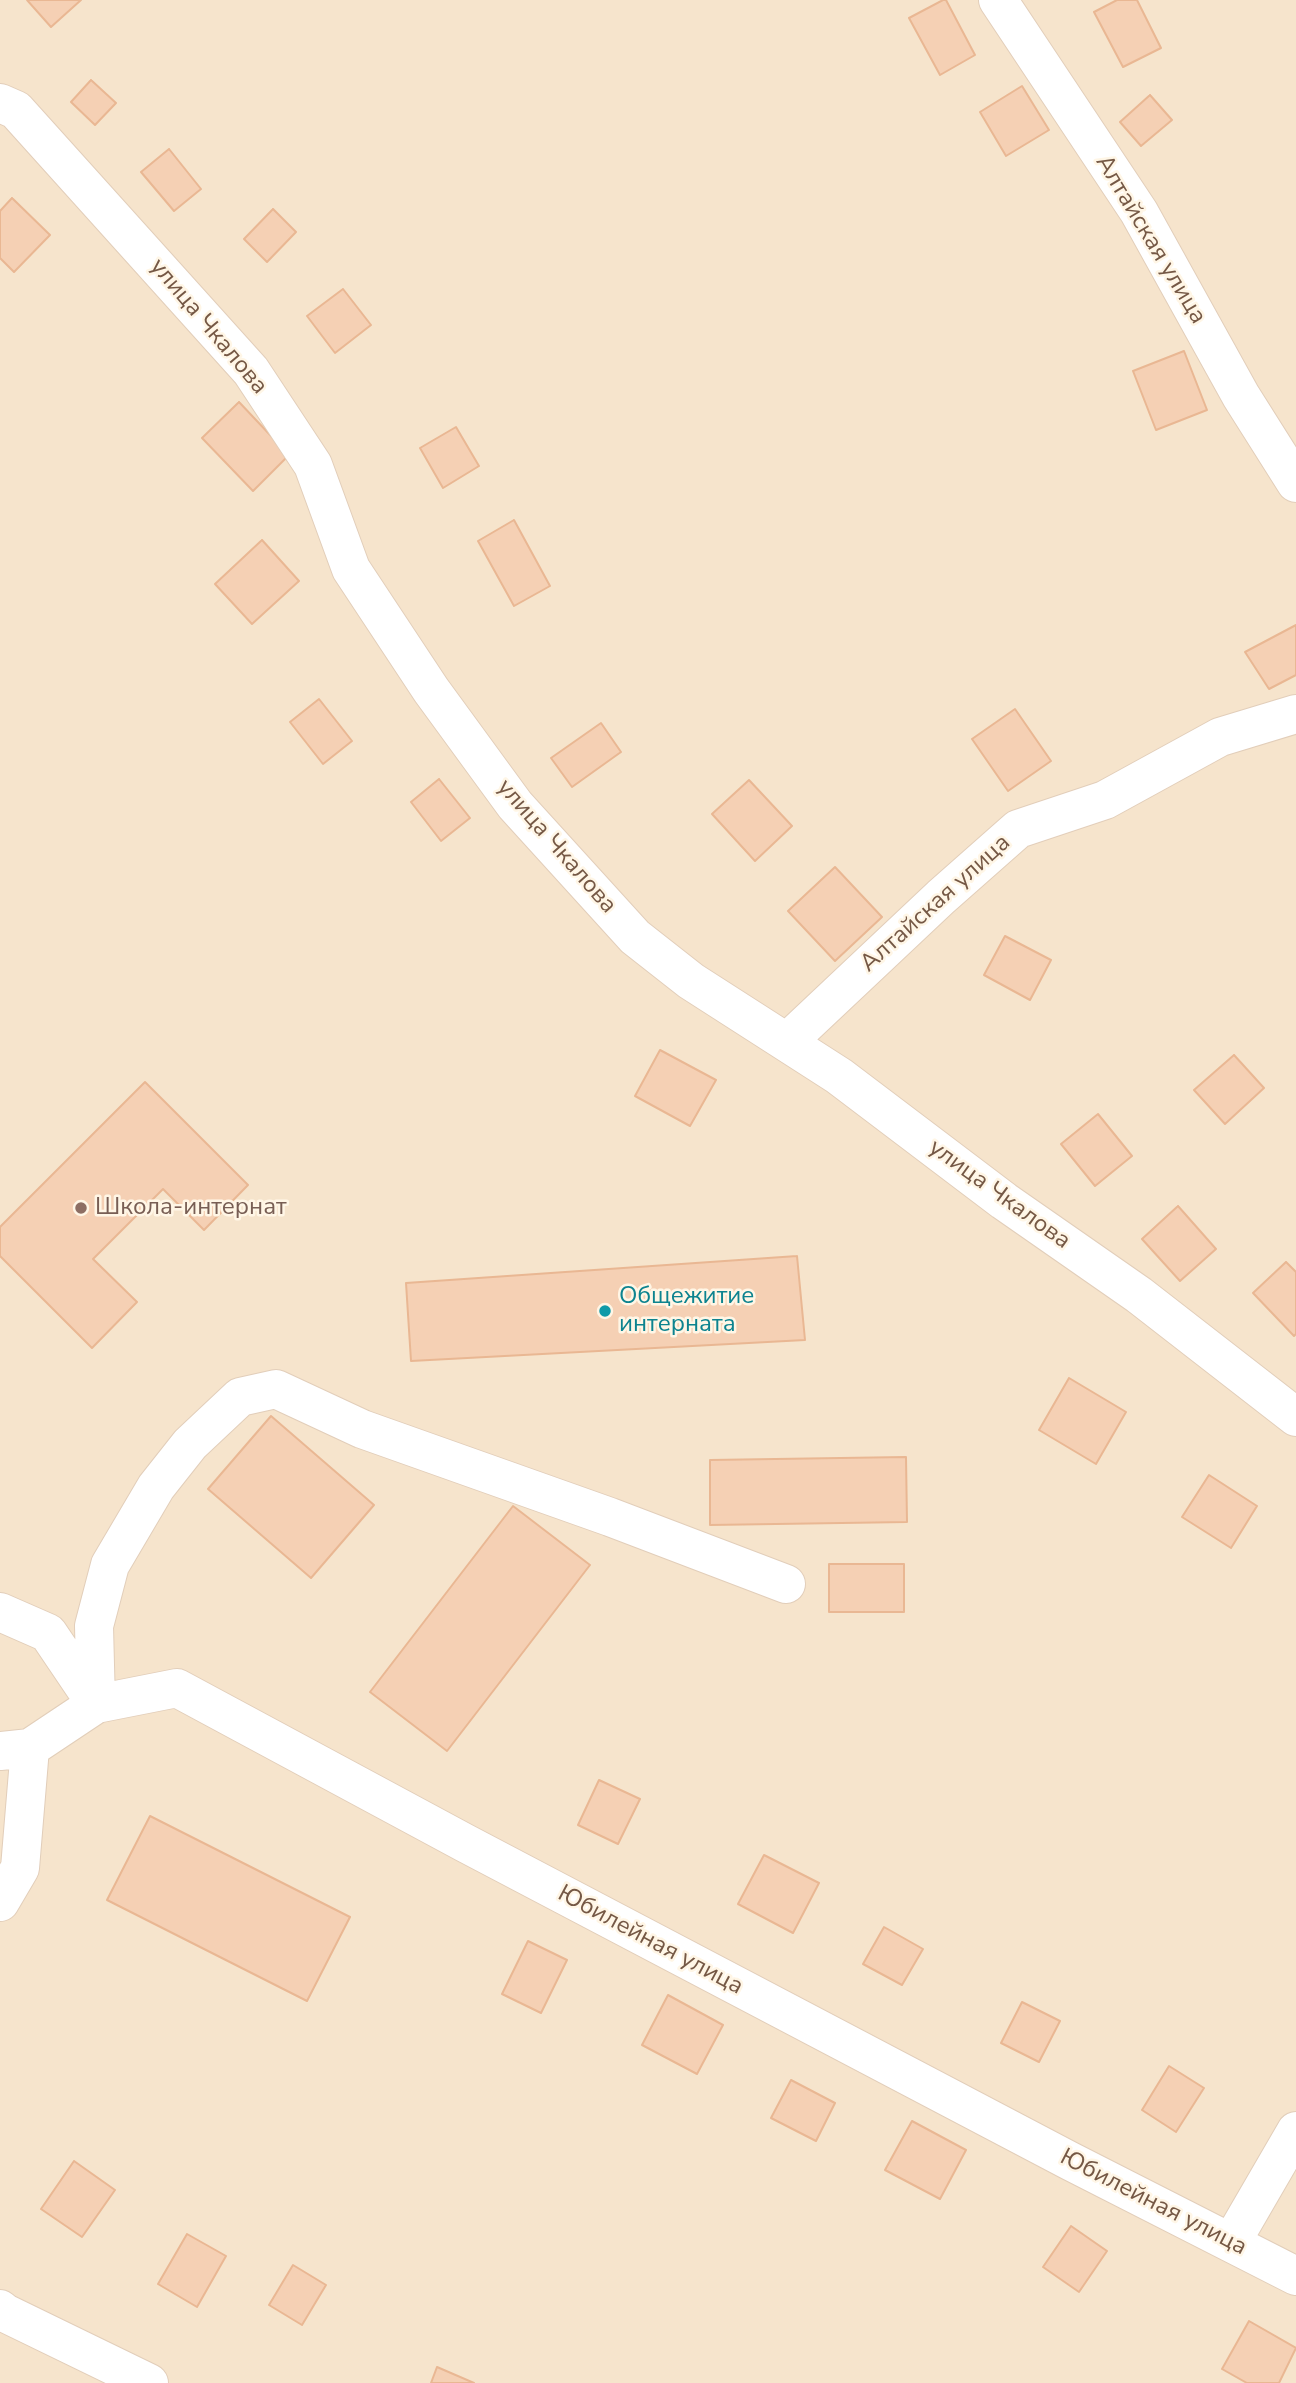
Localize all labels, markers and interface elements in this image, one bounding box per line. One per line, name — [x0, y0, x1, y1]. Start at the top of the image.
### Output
street label: Алтайская улица — [1088, 150, 1212, 330]
street label: улица Чкалова — [143, 253, 273, 401]
street label: улица Чкалова — [490, 774, 622, 920]
street label: Алтайская улица — [855, 829, 1017, 979]
street label: улица Чкалова — [922, 1134, 1076, 1256]
place label: Школа-интернат — [95, 1194, 287, 1222]
marker: Школа-интернат — [73, 1200, 89, 1216]
place label: Общежитие интерната — [619, 1283, 754, 1339]
marker: Общежитие интерната — [597, 1303, 613, 1319]
street label: Юбилейная улица — [552, 1880, 748, 2002]
street label: Юбилейная улица — [1055, 2143, 1251, 2263]

